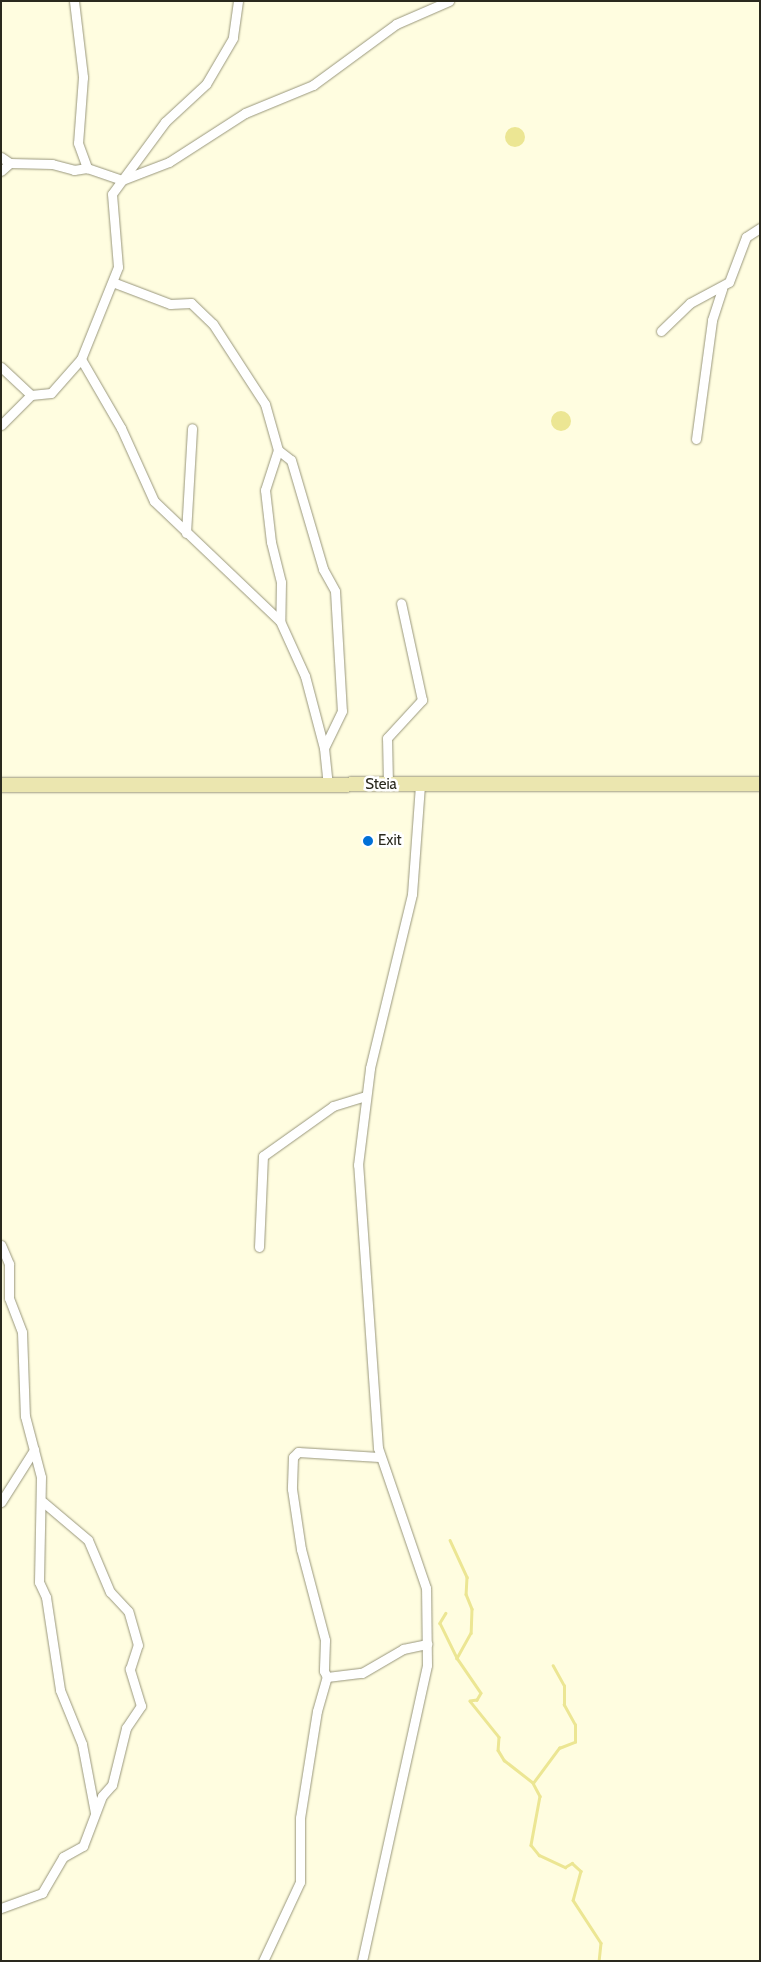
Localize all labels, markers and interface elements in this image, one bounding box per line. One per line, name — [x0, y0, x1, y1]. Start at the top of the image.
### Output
street label: Steia — [365, 776, 397, 794]
place label: Exit — [378, 832, 402, 850]
marker: Exit — [362, 835, 374, 847]

